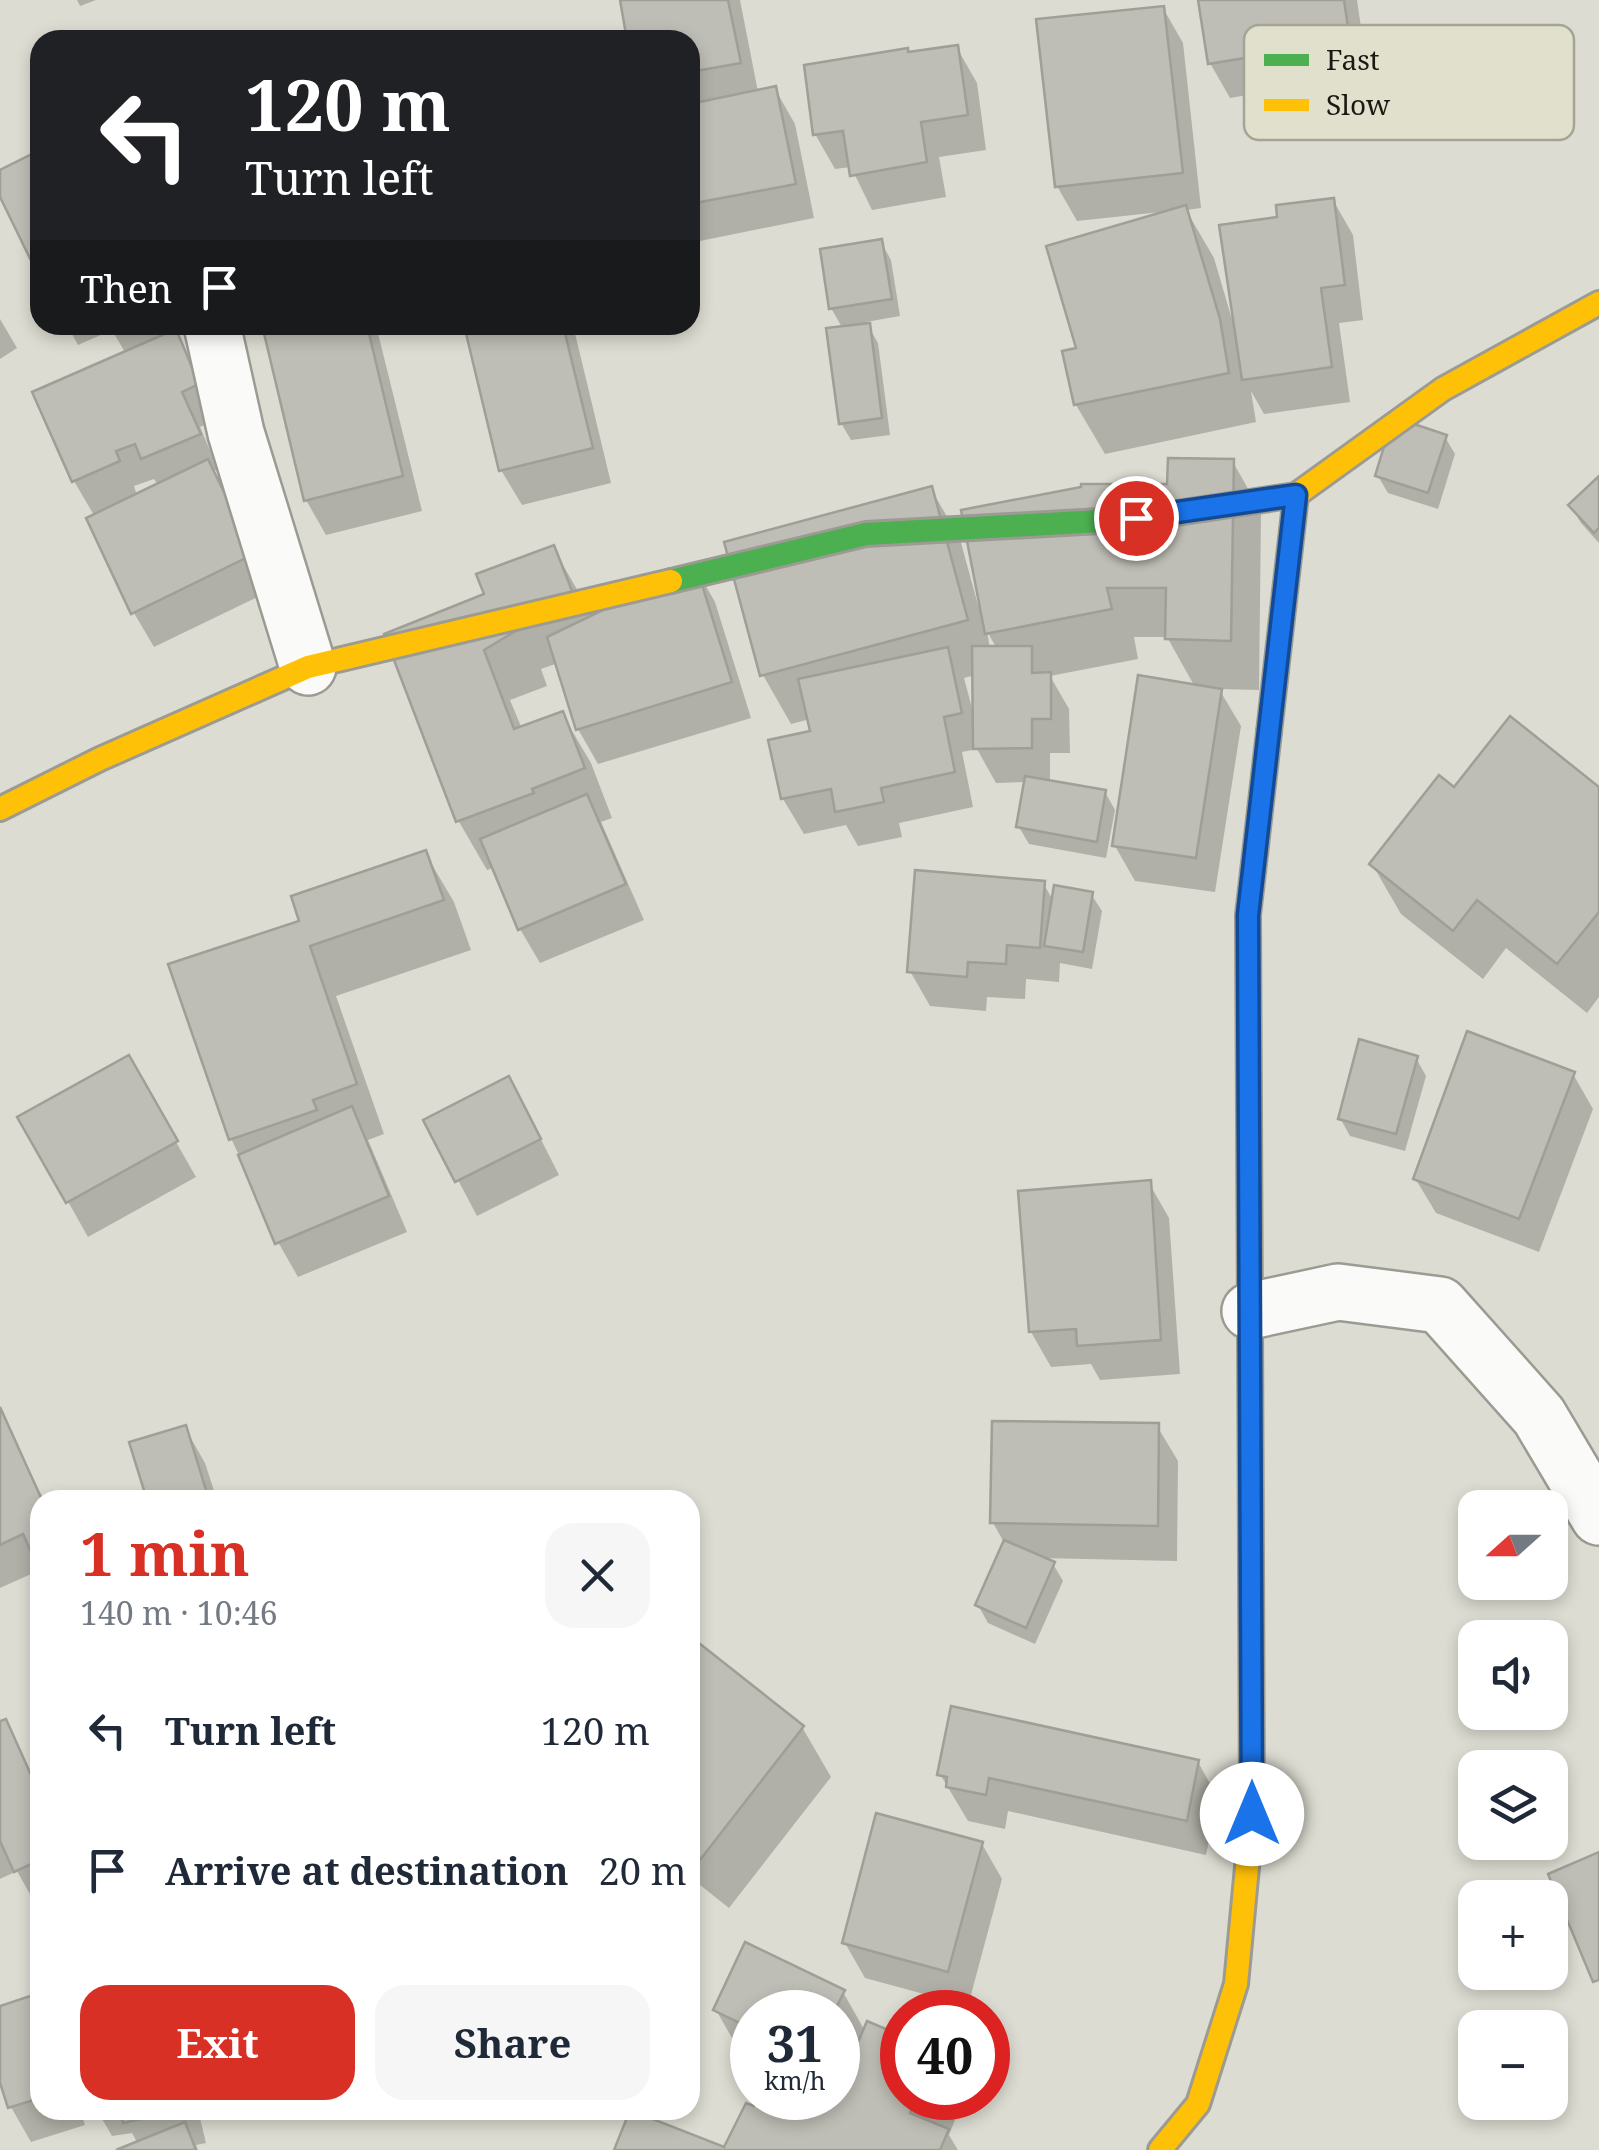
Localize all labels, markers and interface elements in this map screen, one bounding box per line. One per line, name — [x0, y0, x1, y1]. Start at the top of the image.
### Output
legend — [1244, 25, 1574, 140]
text: Fast — [1326, 40, 1380, 78]
text: 120 m — [245, 56, 451, 152]
icon: left — [80, 70, 210, 200]
text: Slow — [1326, 85, 1391, 123]
text: Turn left — [245, 147, 434, 208]
icon: arrive — [192, 260, 247, 315]
text: Then — [80, 262, 172, 314]
pin — [1094, 476, 1179, 561]
icon: arrive — [1109, 491, 1164, 546]
north arrow — [1458, 1490, 1568, 1600]
map controls — [1458, 1490, 1568, 2120]
text: 1 min — [80, 1512, 250, 1594]
button: close — [545, 1523, 650, 1628]
text: 140 m · 10:46 — [80, 1591, 278, 1634]
button: sound — [1458, 1620, 1568, 1730]
icon: left — [80, 1703, 135, 1758]
text: Turn left — [165, 1704, 336, 1756]
text: 120 m — [540, 1704, 650, 1756]
button: layers — [1458, 1750, 1568, 1860]
position arrow — [1200, 1762, 1304, 1866]
icon: arrive — [80, 1843, 135, 1898]
text: Arrive at destination — [165, 1844, 569, 1896]
text: 20 m — [599, 1844, 687, 1896]
button: + — [1458, 1880, 1568, 1990]
button: Exit — [80, 1985, 355, 2100]
button: Share — [375, 1985, 650, 2100]
speed limit sign: 40 — [880, 1990, 1010, 2120]
text: 31 — [767, 2009, 823, 2077]
button: − — [1458, 2010, 1568, 2120]
text: km/h — [764, 2063, 826, 2097]

